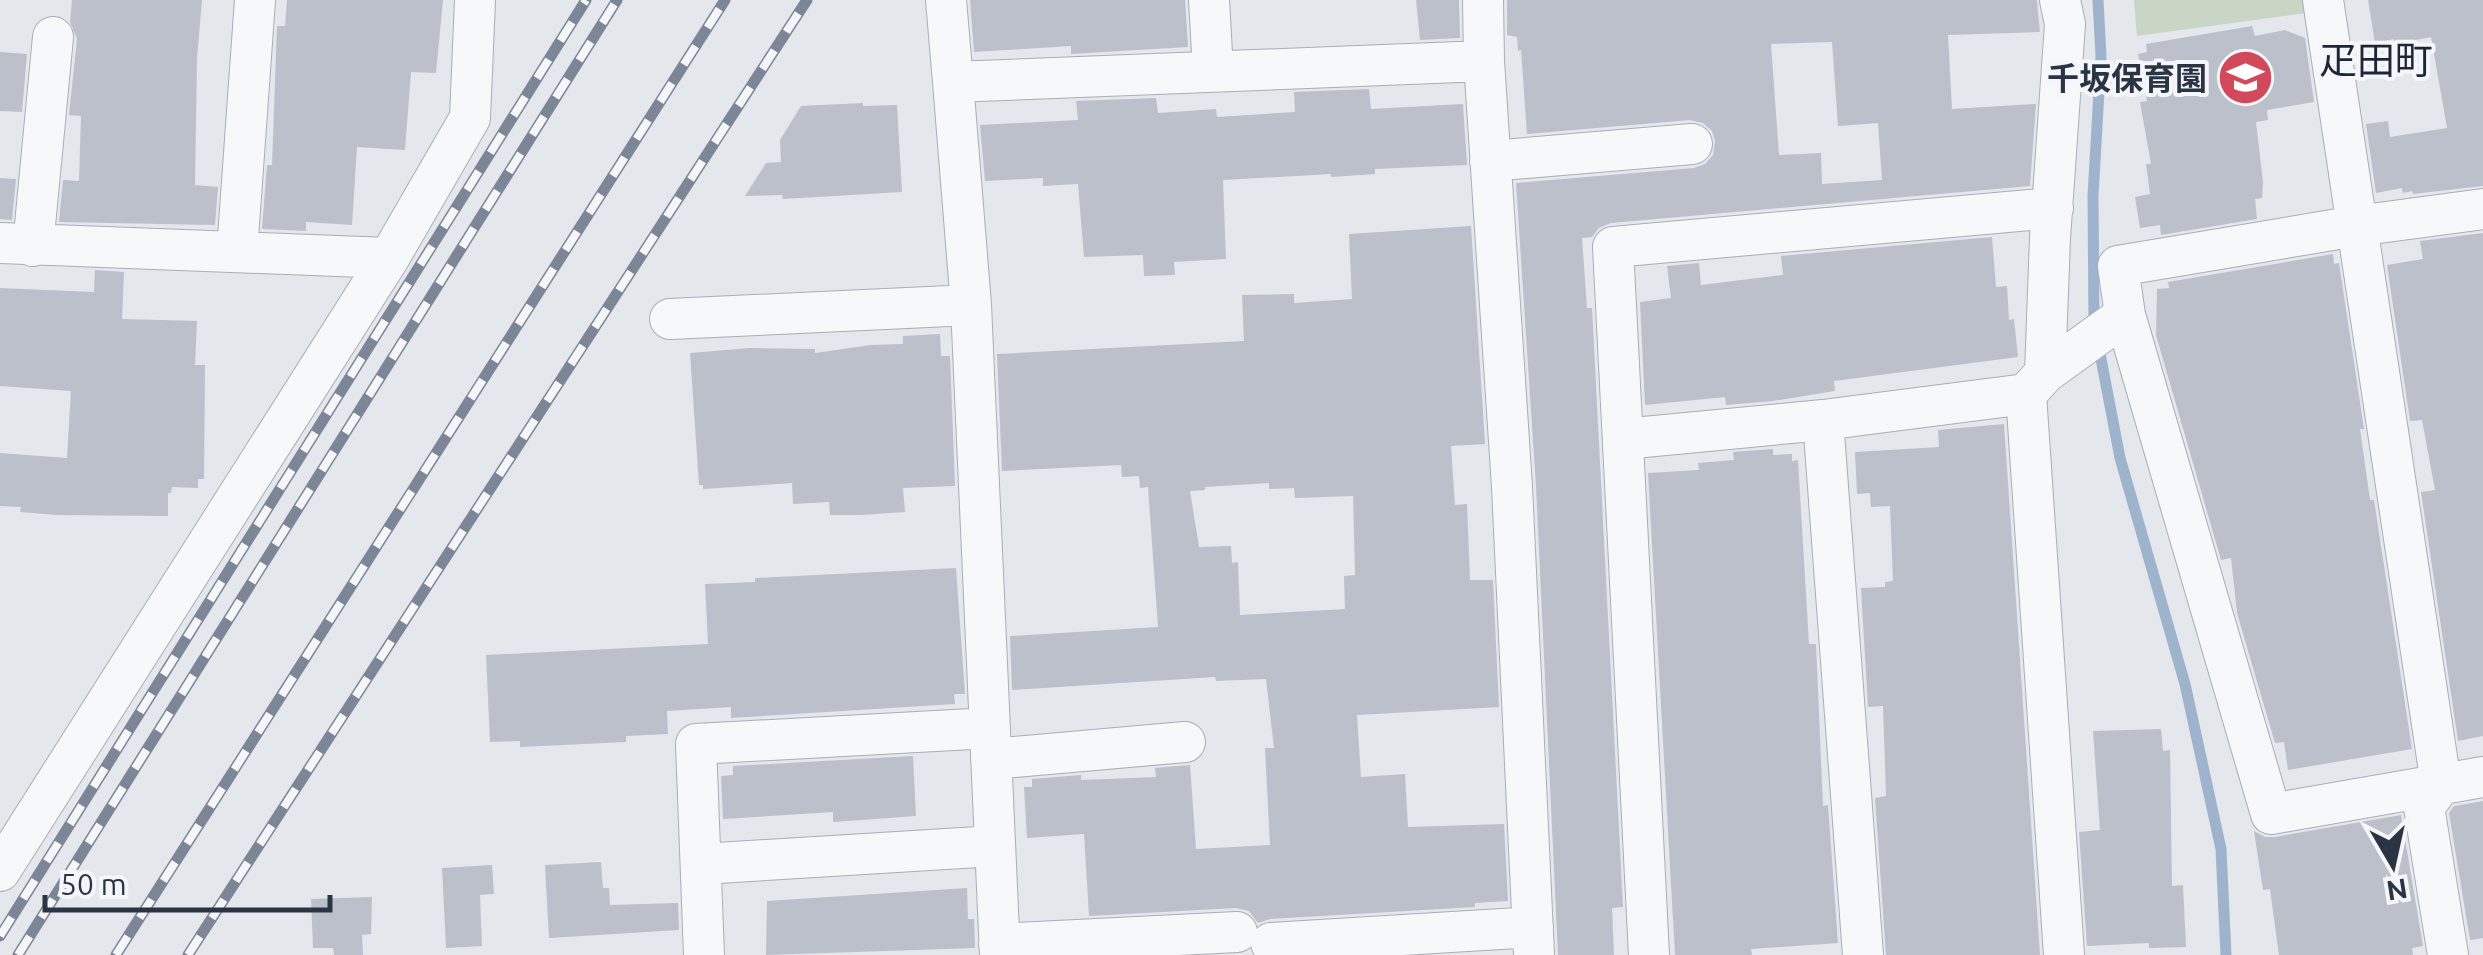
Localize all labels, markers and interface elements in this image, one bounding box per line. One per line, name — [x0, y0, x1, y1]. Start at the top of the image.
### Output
district label: 疋田町 — [2319, 39, 2433, 81]
school or university icon: 千坂保育園 — [2216, 48, 2276, 108]
place label: 千坂保育園 — [2047, 60, 2207, 96]
north arrow — [2343, 815, 2443, 915]
scale bar — [45, 850, 330, 912]
text: 50 m — [60, 867, 127, 901]
text: N — [2384, 873, 2410, 907]

